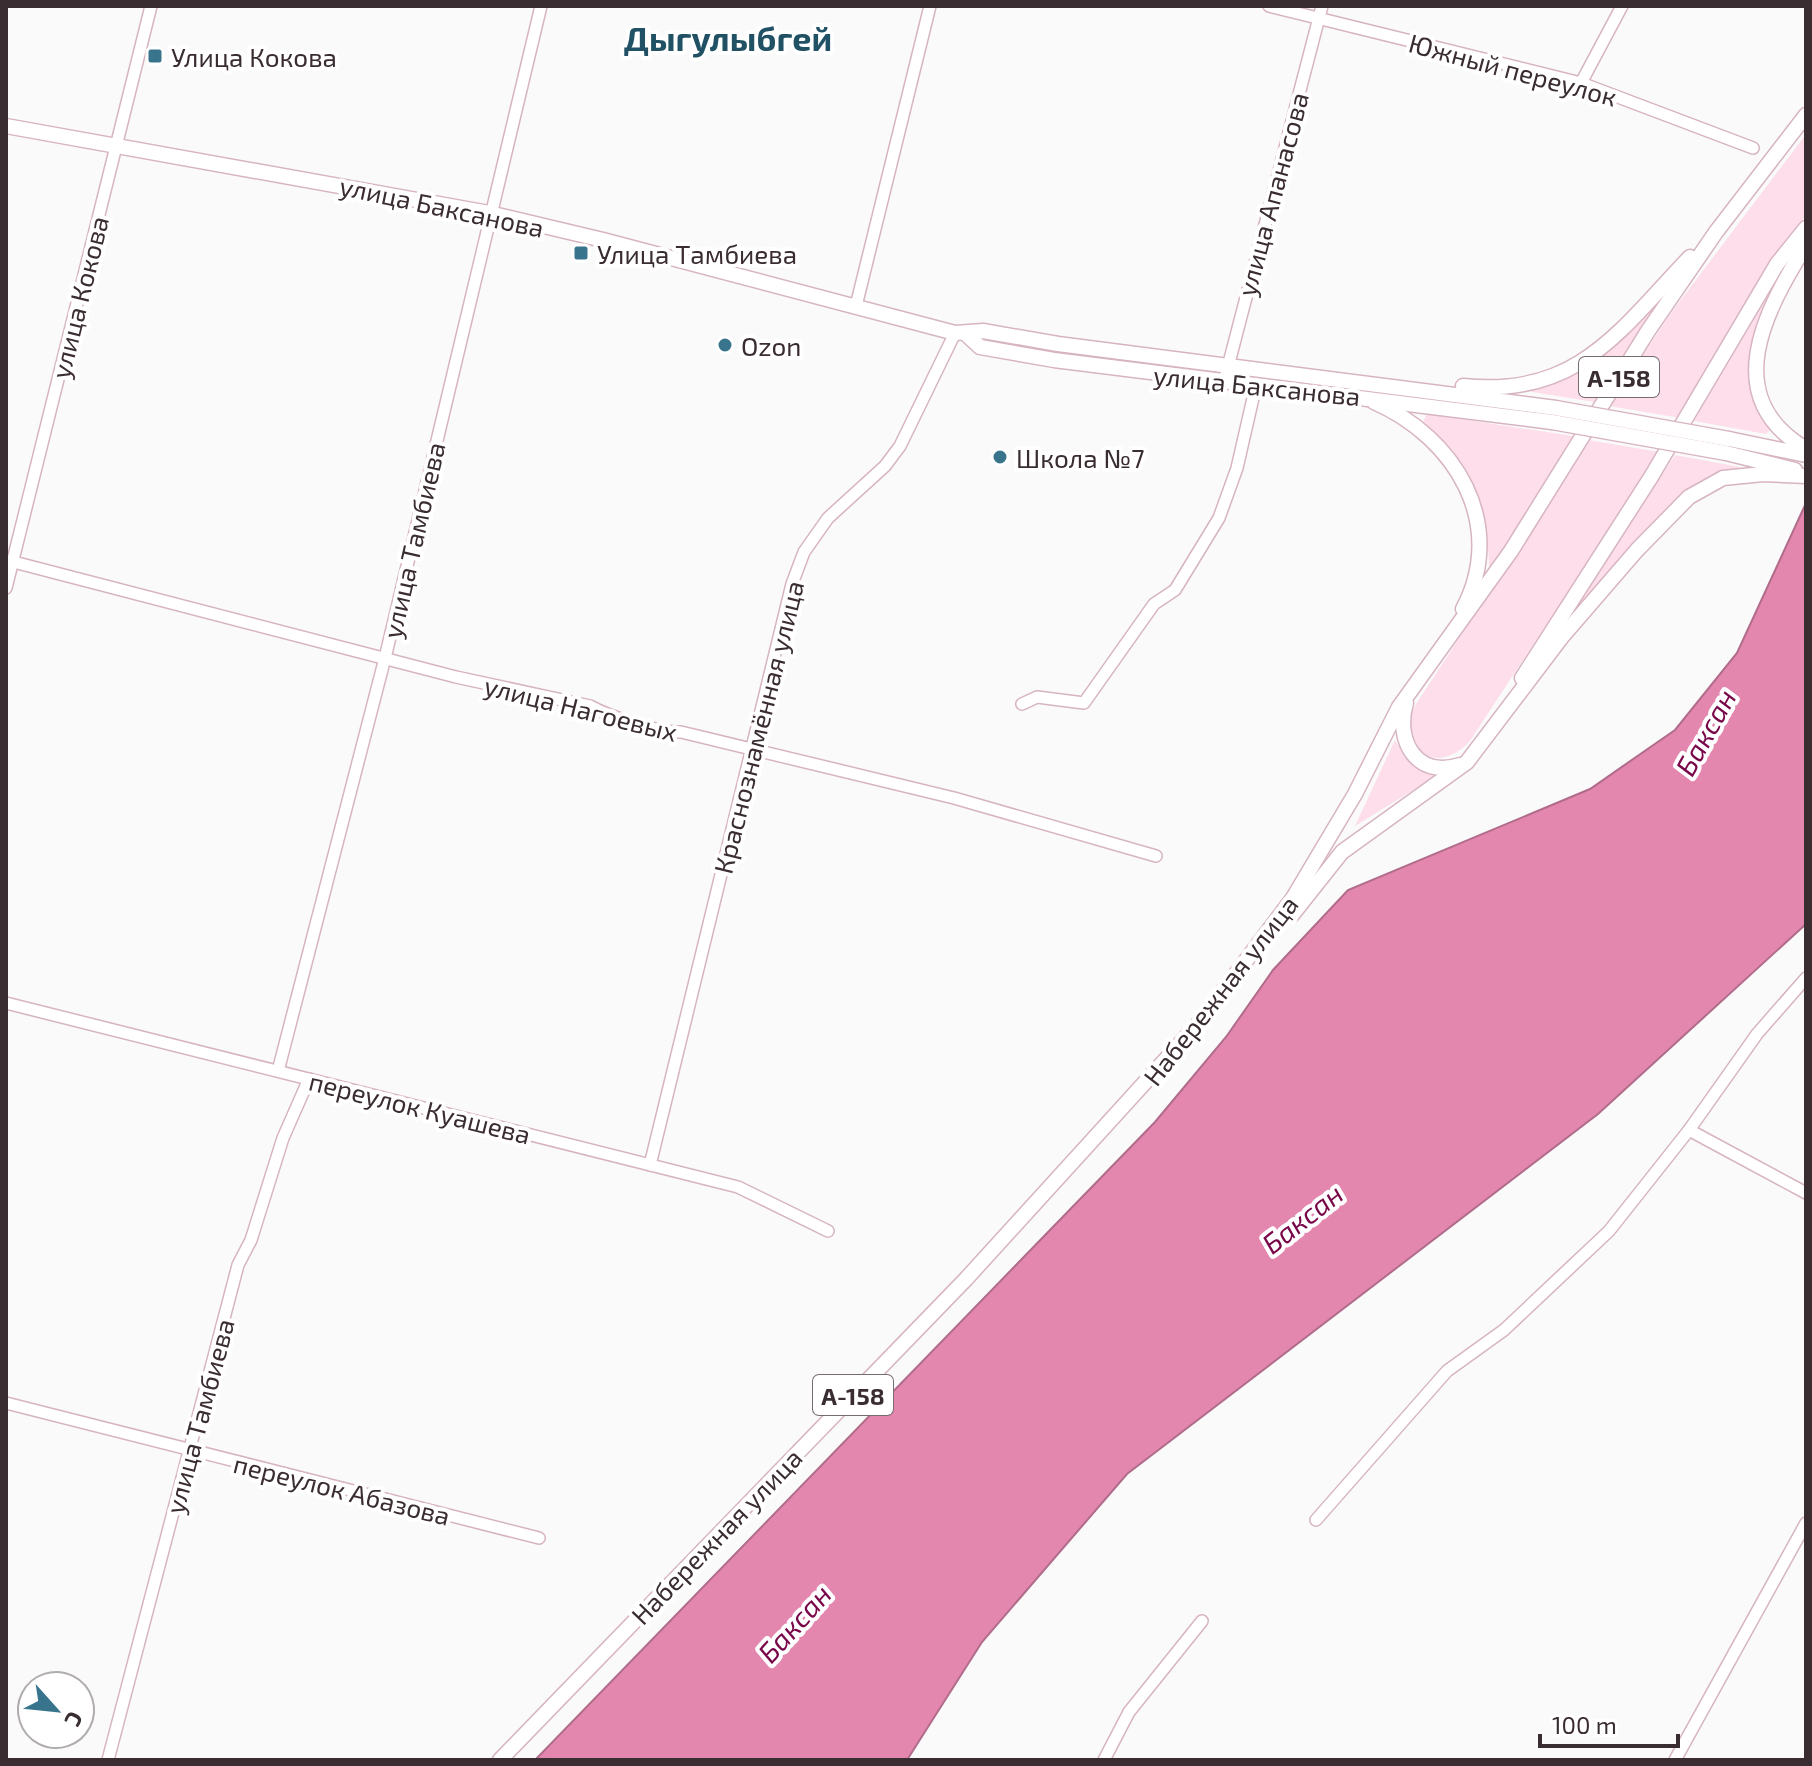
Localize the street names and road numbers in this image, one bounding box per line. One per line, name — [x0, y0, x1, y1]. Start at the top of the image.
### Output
street label: Южный переулок — [1405, 26, 1620, 113]
street label: улица Апанасова — [1230, 89, 1315, 299]
street label: улица Баксанова — [337, 169, 547, 244]
street label: улица Кокова — [44, 213, 115, 382]
road number: А-158 — [1579, 357, 1659, 397]
street label: улица Баксанова — [1152, 359, 1362, 412]
street label: улица Тамбиева — [375, 439, 452, 641]
street label: Краснознамённая улица — [707, 577, 810, 877]
street label: улица Нагоевых — [481, 669, 681, 748]
street label: Набережная улица — [1136, 889, 1304, 1092]
street label: переулок Куашева — [306, 1064, 534, 1151]
street label: улица Тамбиева — [158, 1315, 241, 1517]
road number: А-158 — [813, 1375, 893, 1415]
street label: Набережная улица — [624, 1442, 809, 1631]
street label: переулок Абазова — [230, 1447, 454, 1532]

